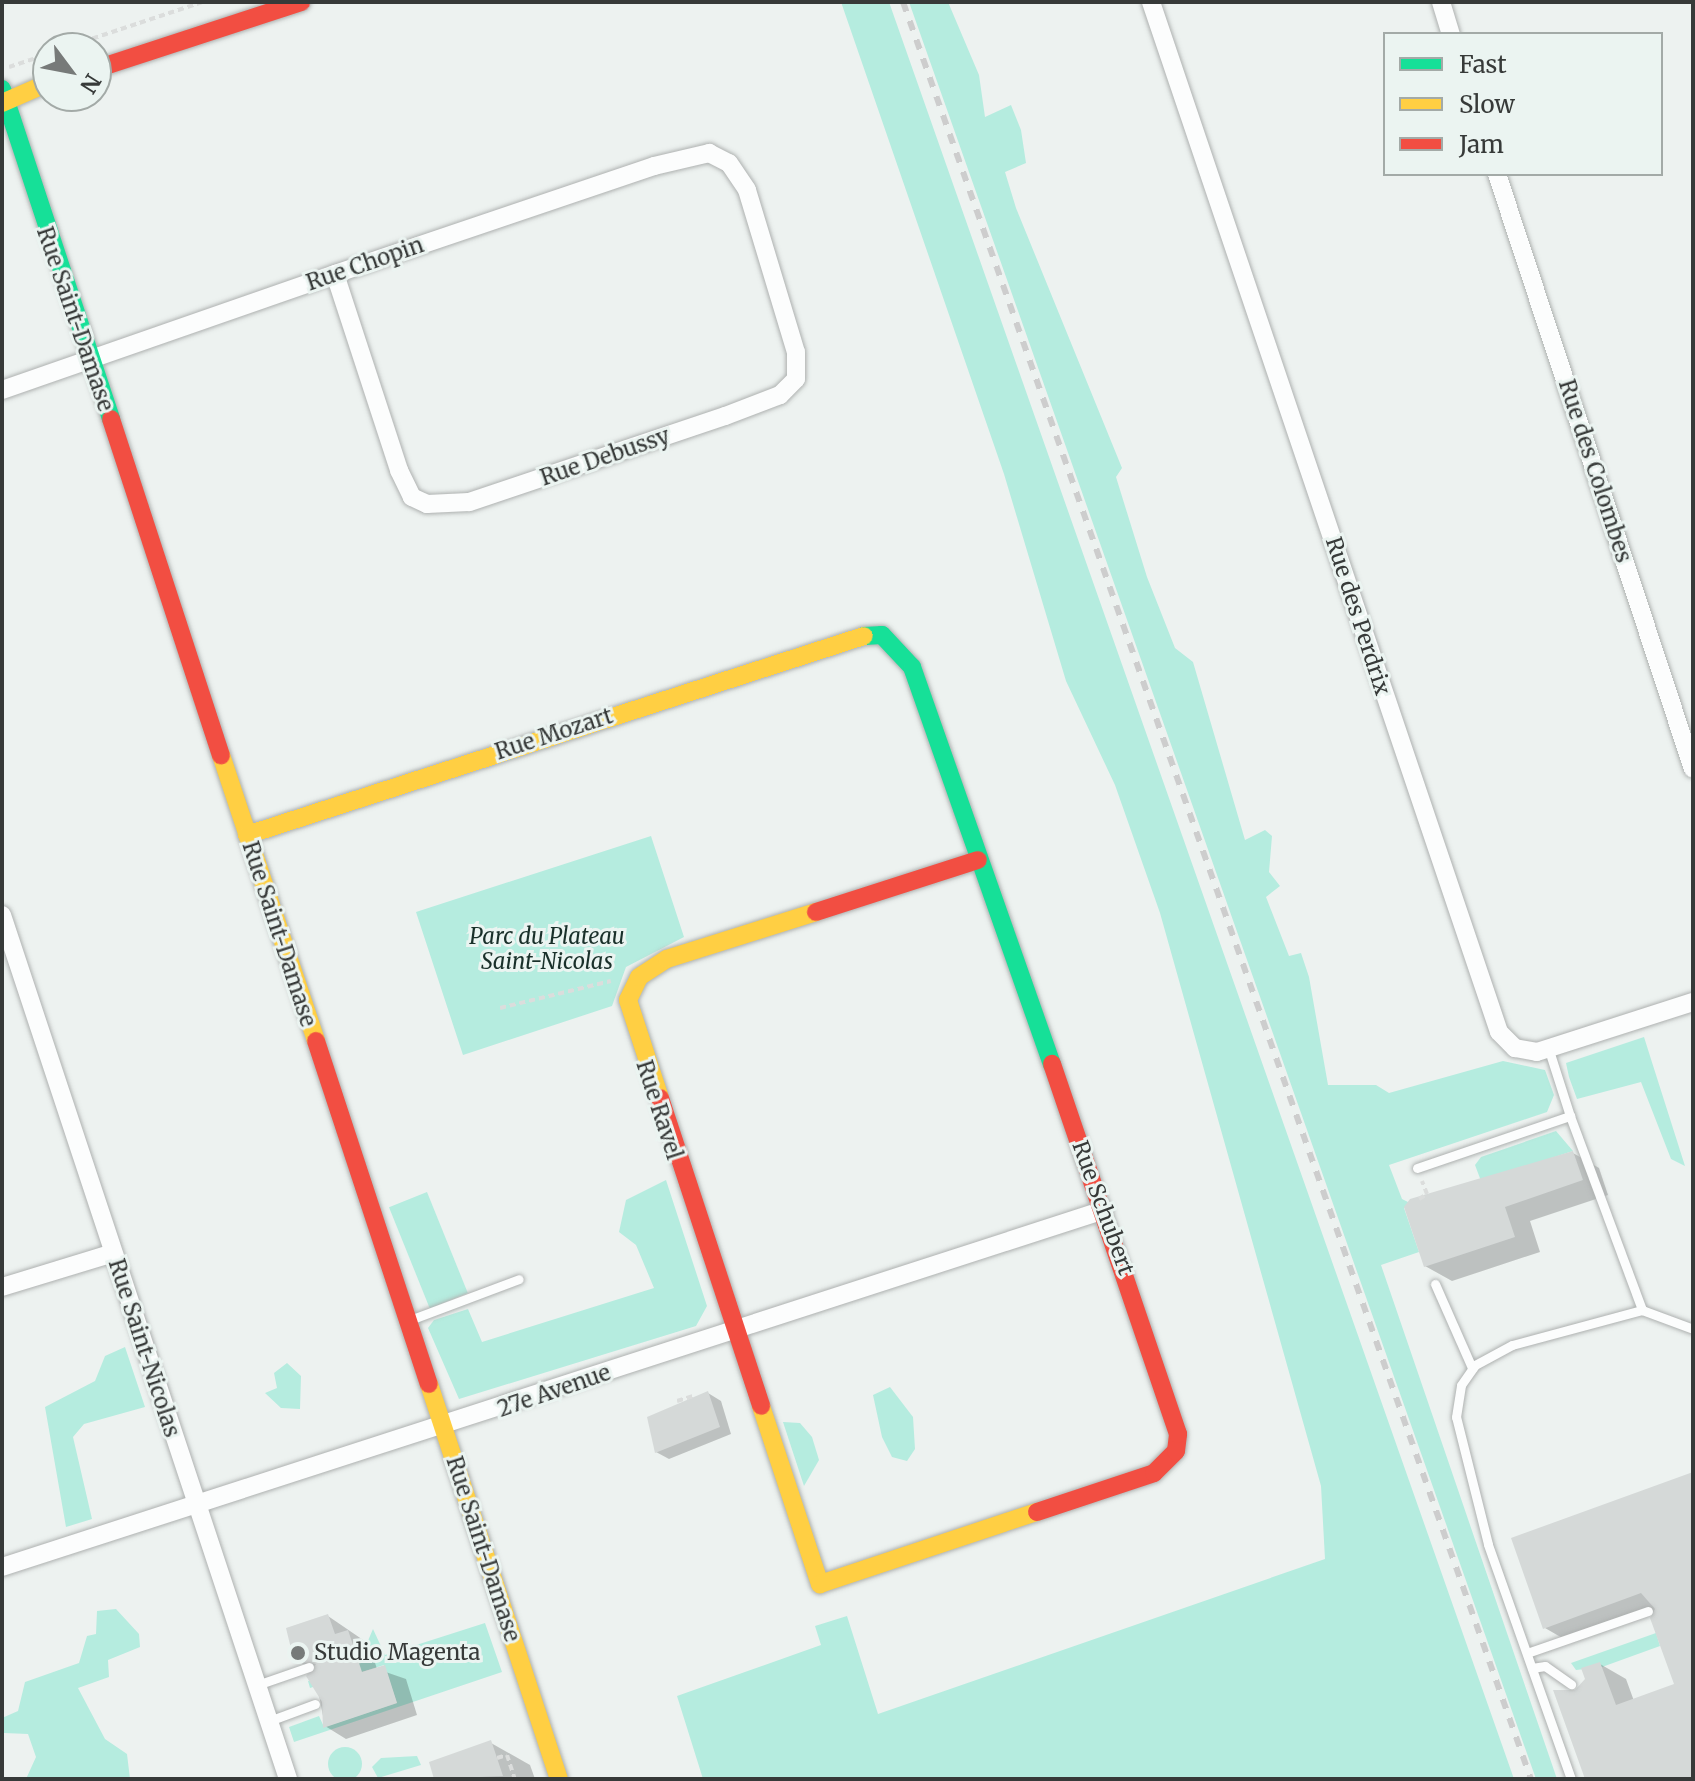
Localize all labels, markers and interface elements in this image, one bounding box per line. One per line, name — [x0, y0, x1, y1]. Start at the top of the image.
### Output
north arrow — [32, 32, 112, 112]
legend — [1383, 32, 1663, 176]
text: Fast — [1459, 49, 1507, 80]
text: N — [74, 69, 107, 98]
text: Slow — [1459, 89, 1515, 120]
text: Jam — [1459, 129, 1504, 160]
street label: Rue Saint-Damase — [31, 223, 119, 415]
street label: Rue Chopin — [303, 232, 427, 296]
street label: Rue des Colombes — [1553, 376, 1637, 566]
street label: Rue Debussy — [537, 423, 673, 491]
street label: Rue des Perdrix — [1320, 534, 1396, 698]
street label: Rue Mozart — [492, 703, 616, 765]
street label: Rue Saint-Damase — [237, 838, 321, 1030]
park label: Parc du Plateau Saint-Nicolas — [469, 923, 625, 974]
street label: Rue Ravel — [631, 1057, 687, 1163]
street label: Rue Schubert — [1067, 1137, 1139, 1279]
street label: Rue Saint-Nicolas — [103, 1256, 185, 1440]
street label: 27e Avenue — [494, 1359, 614, 1423]
street label: Rue Saint-Damase — [441, 1453, 525, 1645]
place label: Studio Magenta — [314, 1640, 480, 1666]
marker: Studio Magenta — [289, 1644, 307, 1662]

